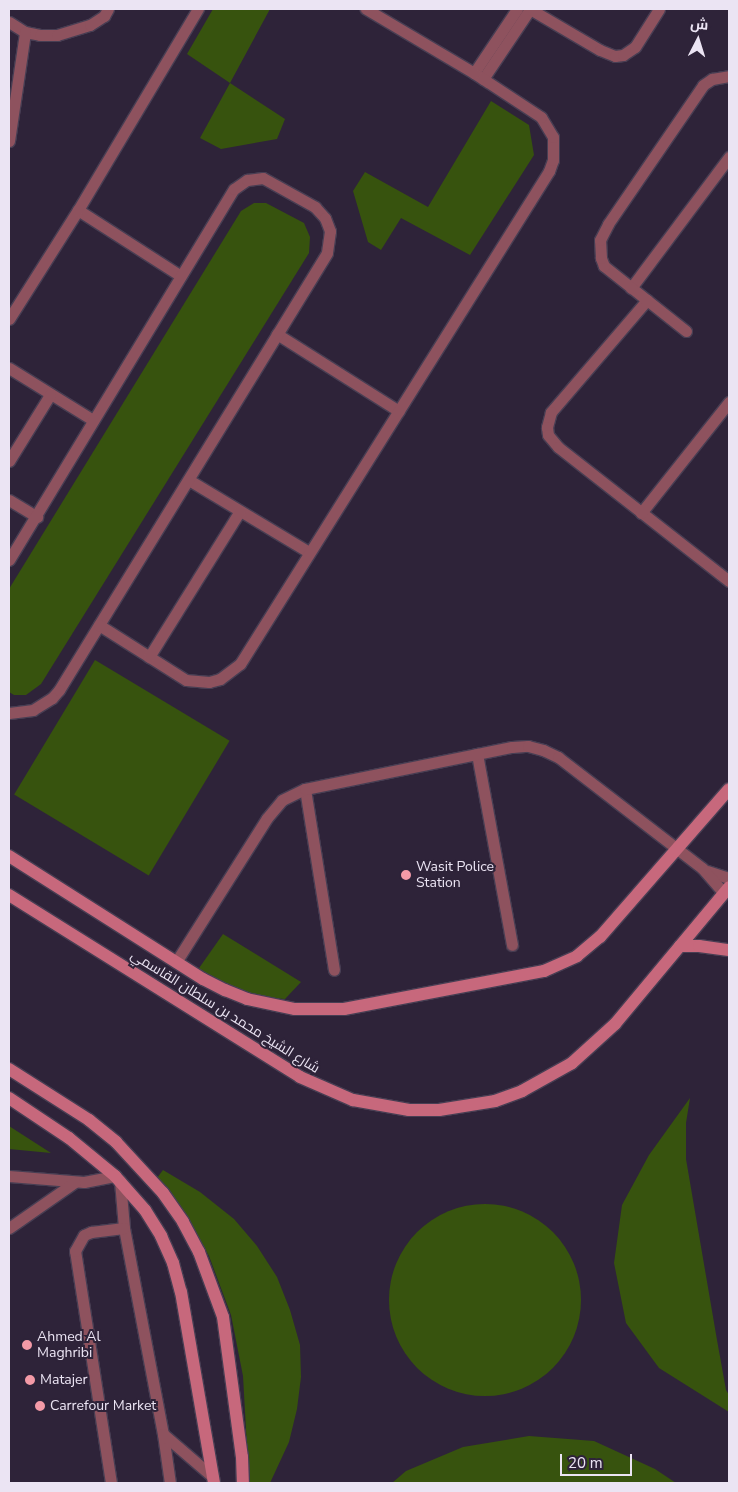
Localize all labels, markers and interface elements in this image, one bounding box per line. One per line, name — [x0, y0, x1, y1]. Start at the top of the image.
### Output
text: ش — [690, 14, 709, 35]
north arrow — [673, 15, 723, 65]
place label: Wasit Police Station — [416, 859, 494, 892]
marker: Wasit Police Station — [400, 869, 412, 881]
street label: شارع الشيخ محمد بن سلطان القاسمي — [127, 947, 323, 1077]
place label: Ahmed Al Maghribi — [37, 1329, 101, 1361]
marker: Ahmed Al Maghribi — [21, 1339, 33, 1351]
place label: Matajer — [40, 1372, 87, 1388]
marker: Matajer — [24, 1374, 36, 1386]
place label: Carrefour Market — [50, 1398, 156, 1414]
marker: Carrefour Market — [34, 1400, 46, 1412]
scale bar — [563, 1444, 636, 1476]
text: 20 m — [568, 1453, 603, 1473]

